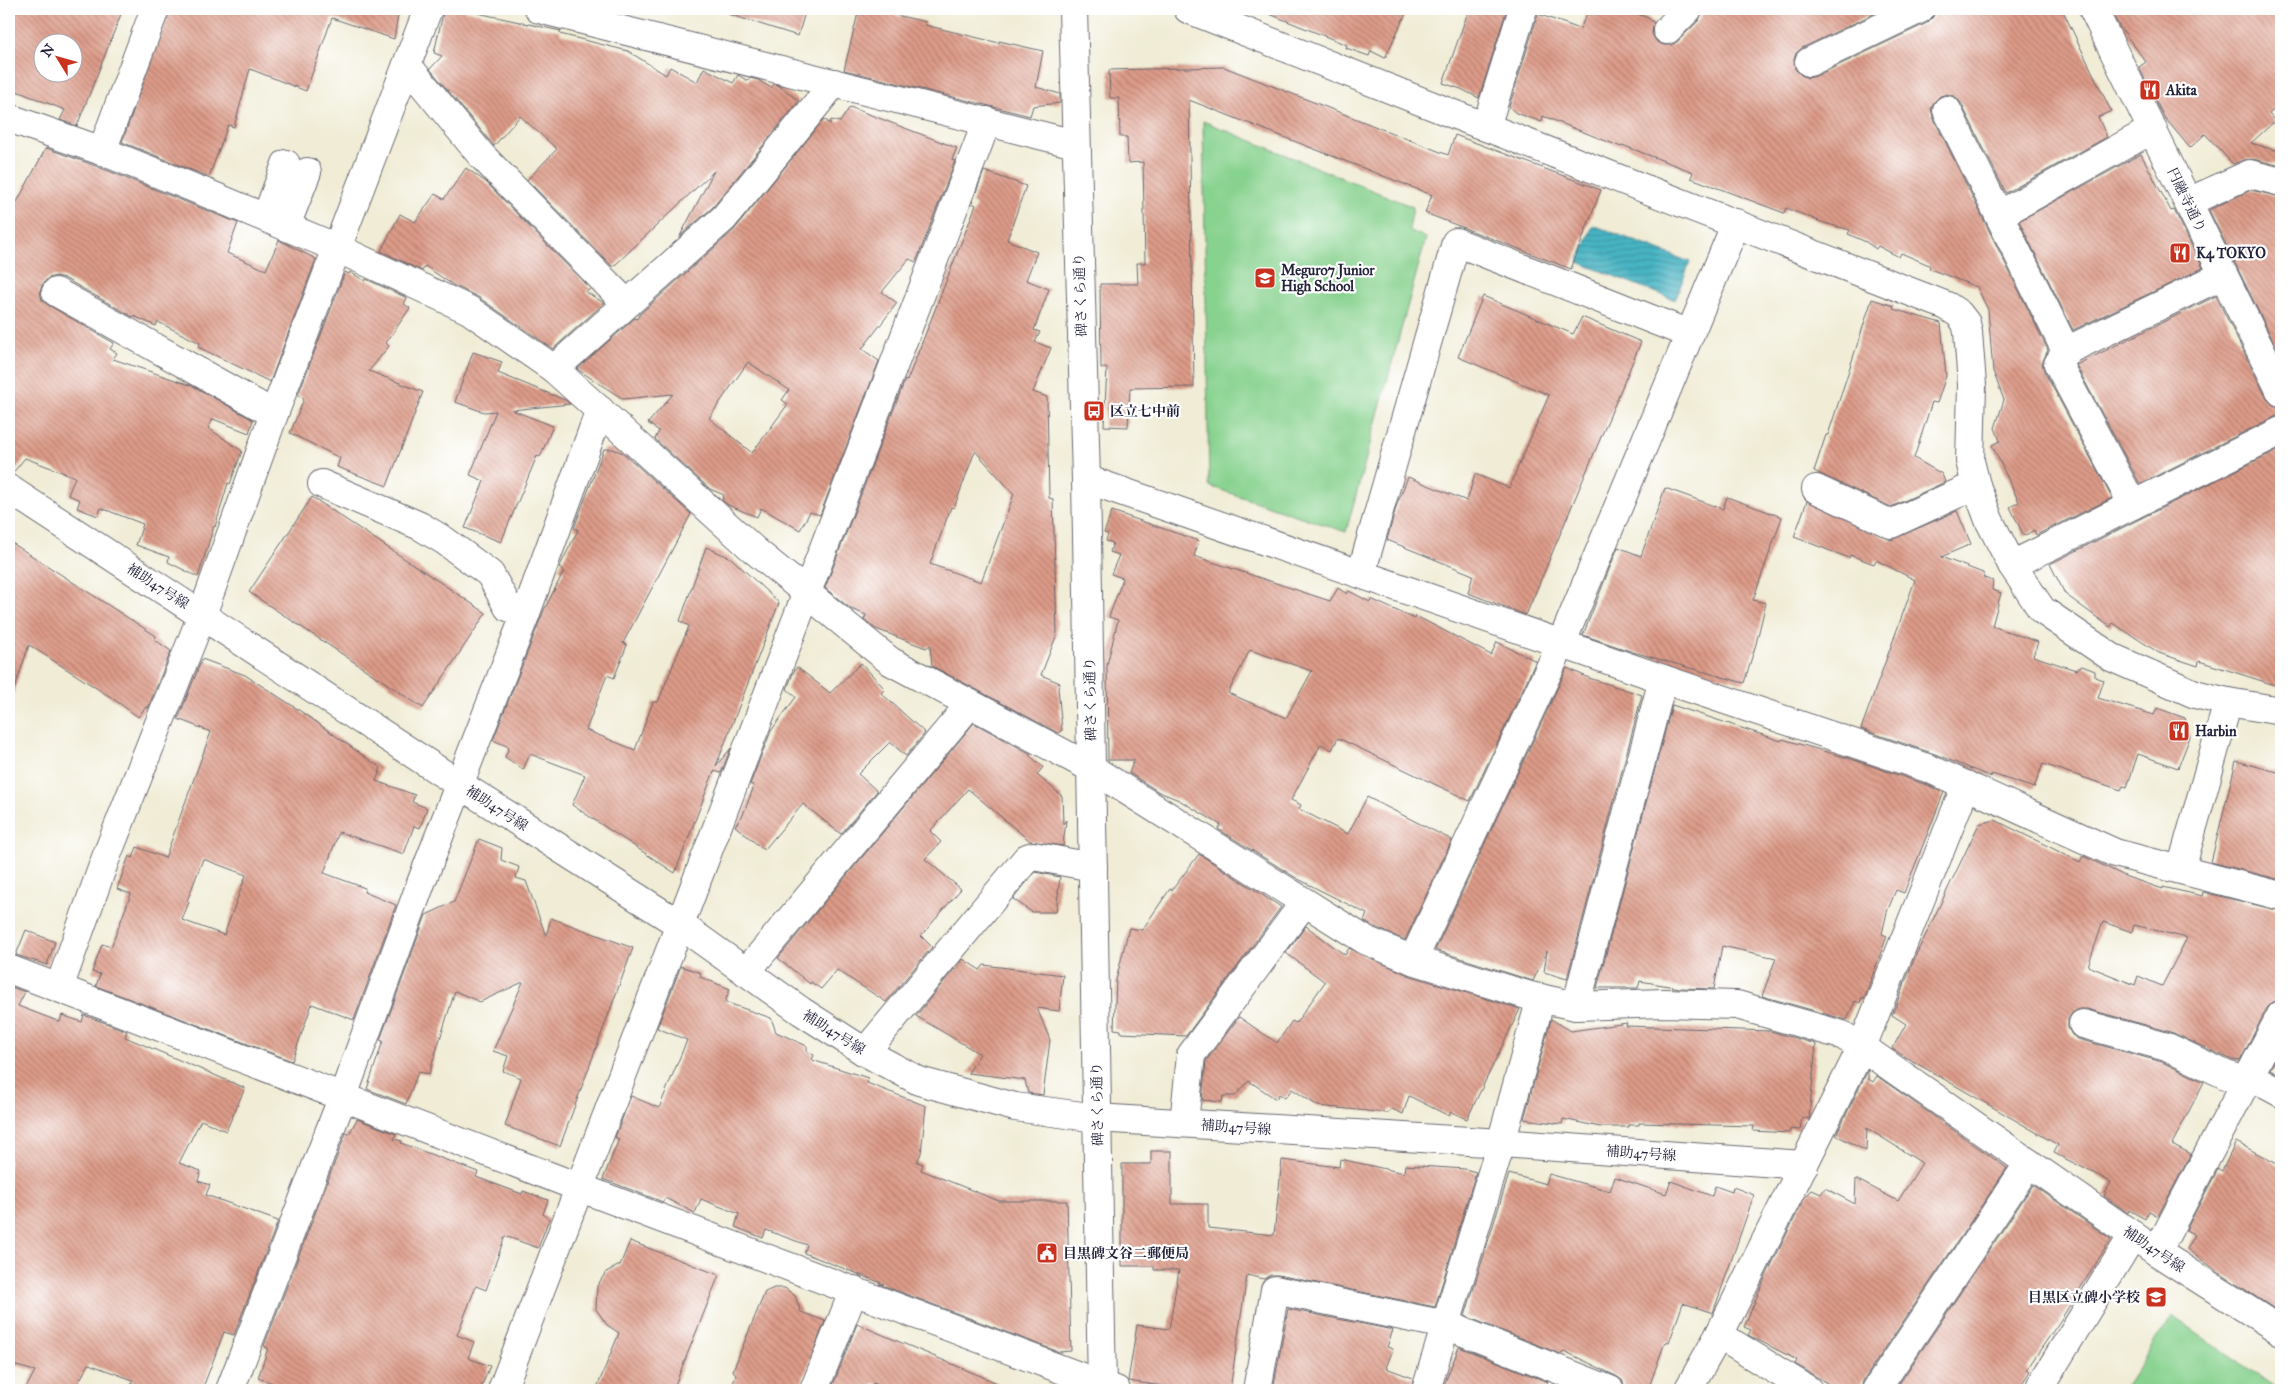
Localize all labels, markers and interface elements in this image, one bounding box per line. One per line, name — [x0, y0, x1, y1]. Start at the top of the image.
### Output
north arrow — [32, 32, 82, 82]
text: N — [38, 41, 58, 60]
restaurant icon: Akita — [2138, 78, 2162, 102]
place label: Akita — [2165, 82, 2198, 99]
street label: 円融寺通り — [2164, 165, 2210, 235]
restaurant icon: K4 TOKYO — [2168, 241, 2192, 265]
place label: K4 TOKYO — [2196, 245, 2266, 263]
street label: 碑さくら通り — [1071, 253, 1090, 337]
place label: Meguro7 Junior High School — [1281, 262, 1375, 296]
school or university icon: Meguro7 Junior High School — [1253, 266, 1277, 290]
bus stop icon: 区立七中前 — [1082, 399, 1106, 423]
place label: 区立七中前 — [1110, 403, 1180, 420]
street label: 補助47号線 — [123, 560, 192, 613]
street label: 碑さくら通り — [1081, 657, 1100, 741]
restaurant icon: Harbin — [2167, 719, 2191, 743]
place label: Harbin — [2195, 723, 2237, 740]
street label: 補助47号線 — [462, 782, 531, 835]
street label: 補助47号線 — [799, 1006, 868, 1058]
street label: 碑さくら通り — [1088, 1062, 1107, 1146]
street label: 補助47号線 — [1200, 1117, 1272, 1138]
street label: 補助47号線 — [1605, 1143, 1677, 1164]
street label: 補助47号線 — [2120, 1223, 2188, 1276]
public building icon: 目黒碑文谷二郵便局 — [1035, 1241, 1059, 1265]
place label: 目黒碑文谷二郵便局 — [1063, 1245, 1189, 1262]
school or university icon: 目黒区立碑小学校 — [2144, 1285, 2168, 1309]
place label: 目黒区立碑小学校 — [2028, 1289, 2140, 1306]

